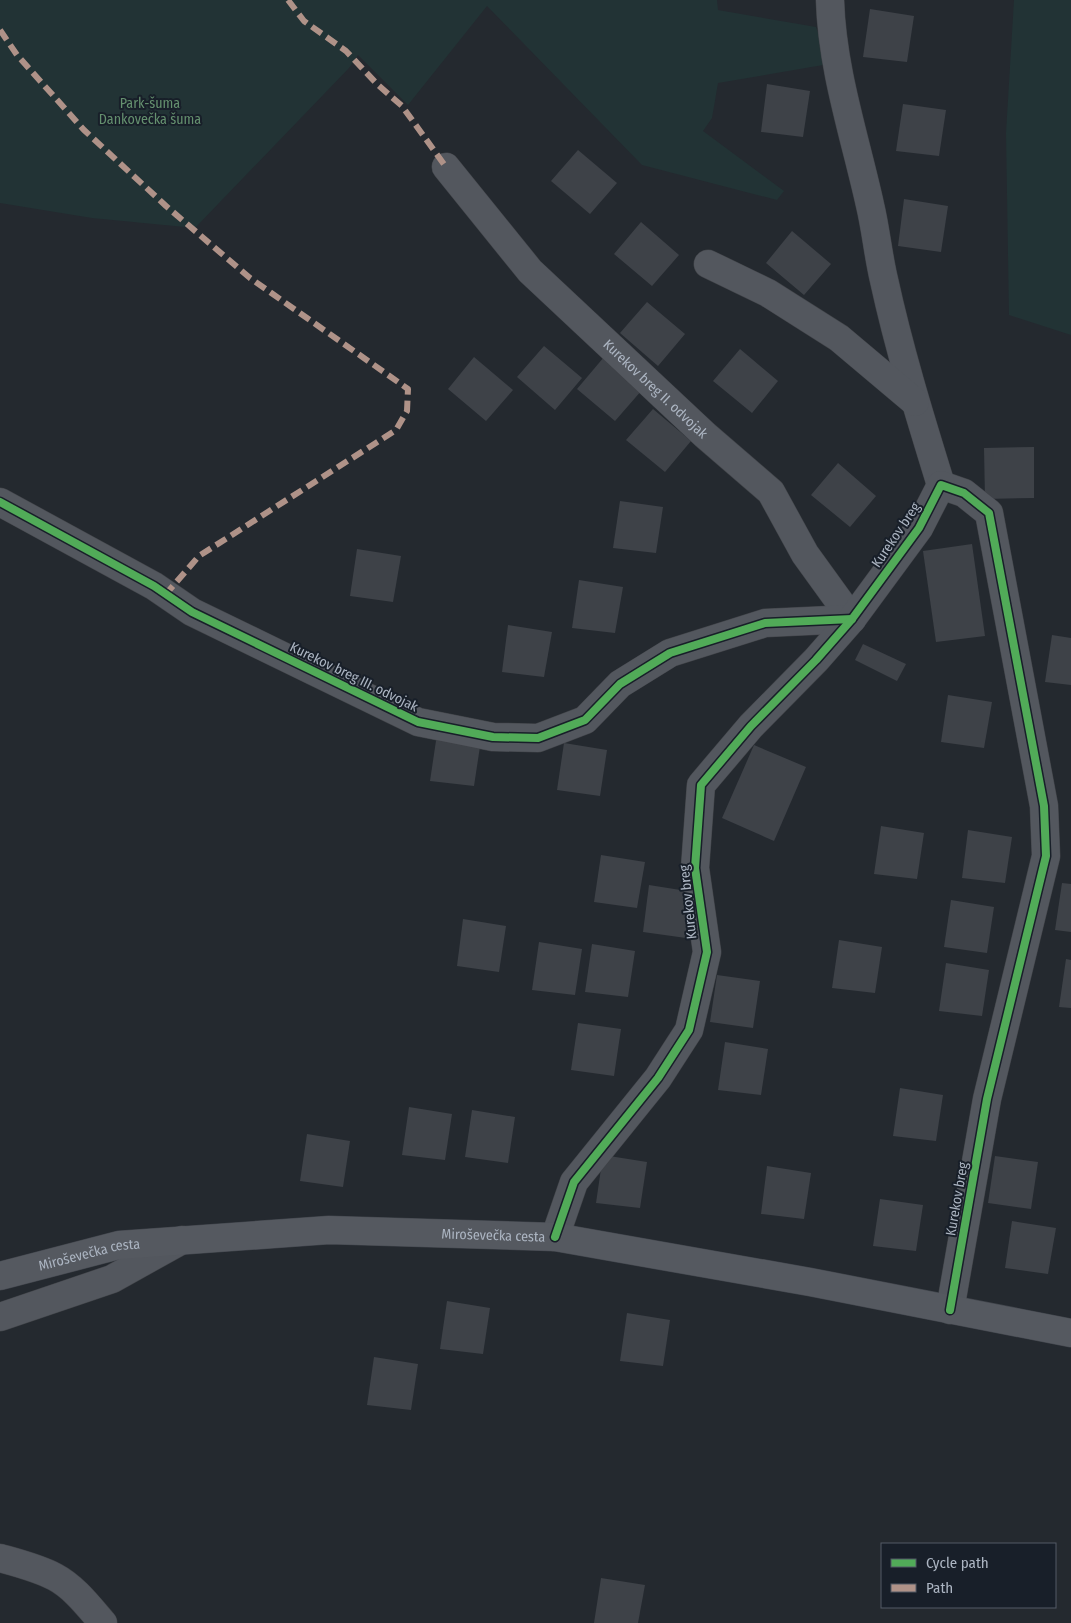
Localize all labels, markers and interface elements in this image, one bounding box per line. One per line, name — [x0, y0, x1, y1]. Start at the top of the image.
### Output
park label: Park-šuma Dankovečka šuma — [99, 95, 201, 128]
street label: Kurekov breg II. odvojak — [600, 336, 712, 442]
street label: Kurekov breg — [868, 499, 924, 571]
street label: Kurekov breg III. odvojak — [287, 639, 421, 716]
street label: Kurekov breg — [676, 864, 700, 940]
street label: Kurekov breg — [942, 1160, 972, 1237]
street label: Miroševečka cesta — [441, 1225, 546, 1245]
street label: Miroševečka cesta — [37, 1235, 141, 1274]
legend — [881, 1543, 1056, 1608]
text: Cycle path — [926, 1554, 989, 1572]
text: Path — [926, 1579, 953, 1597]

